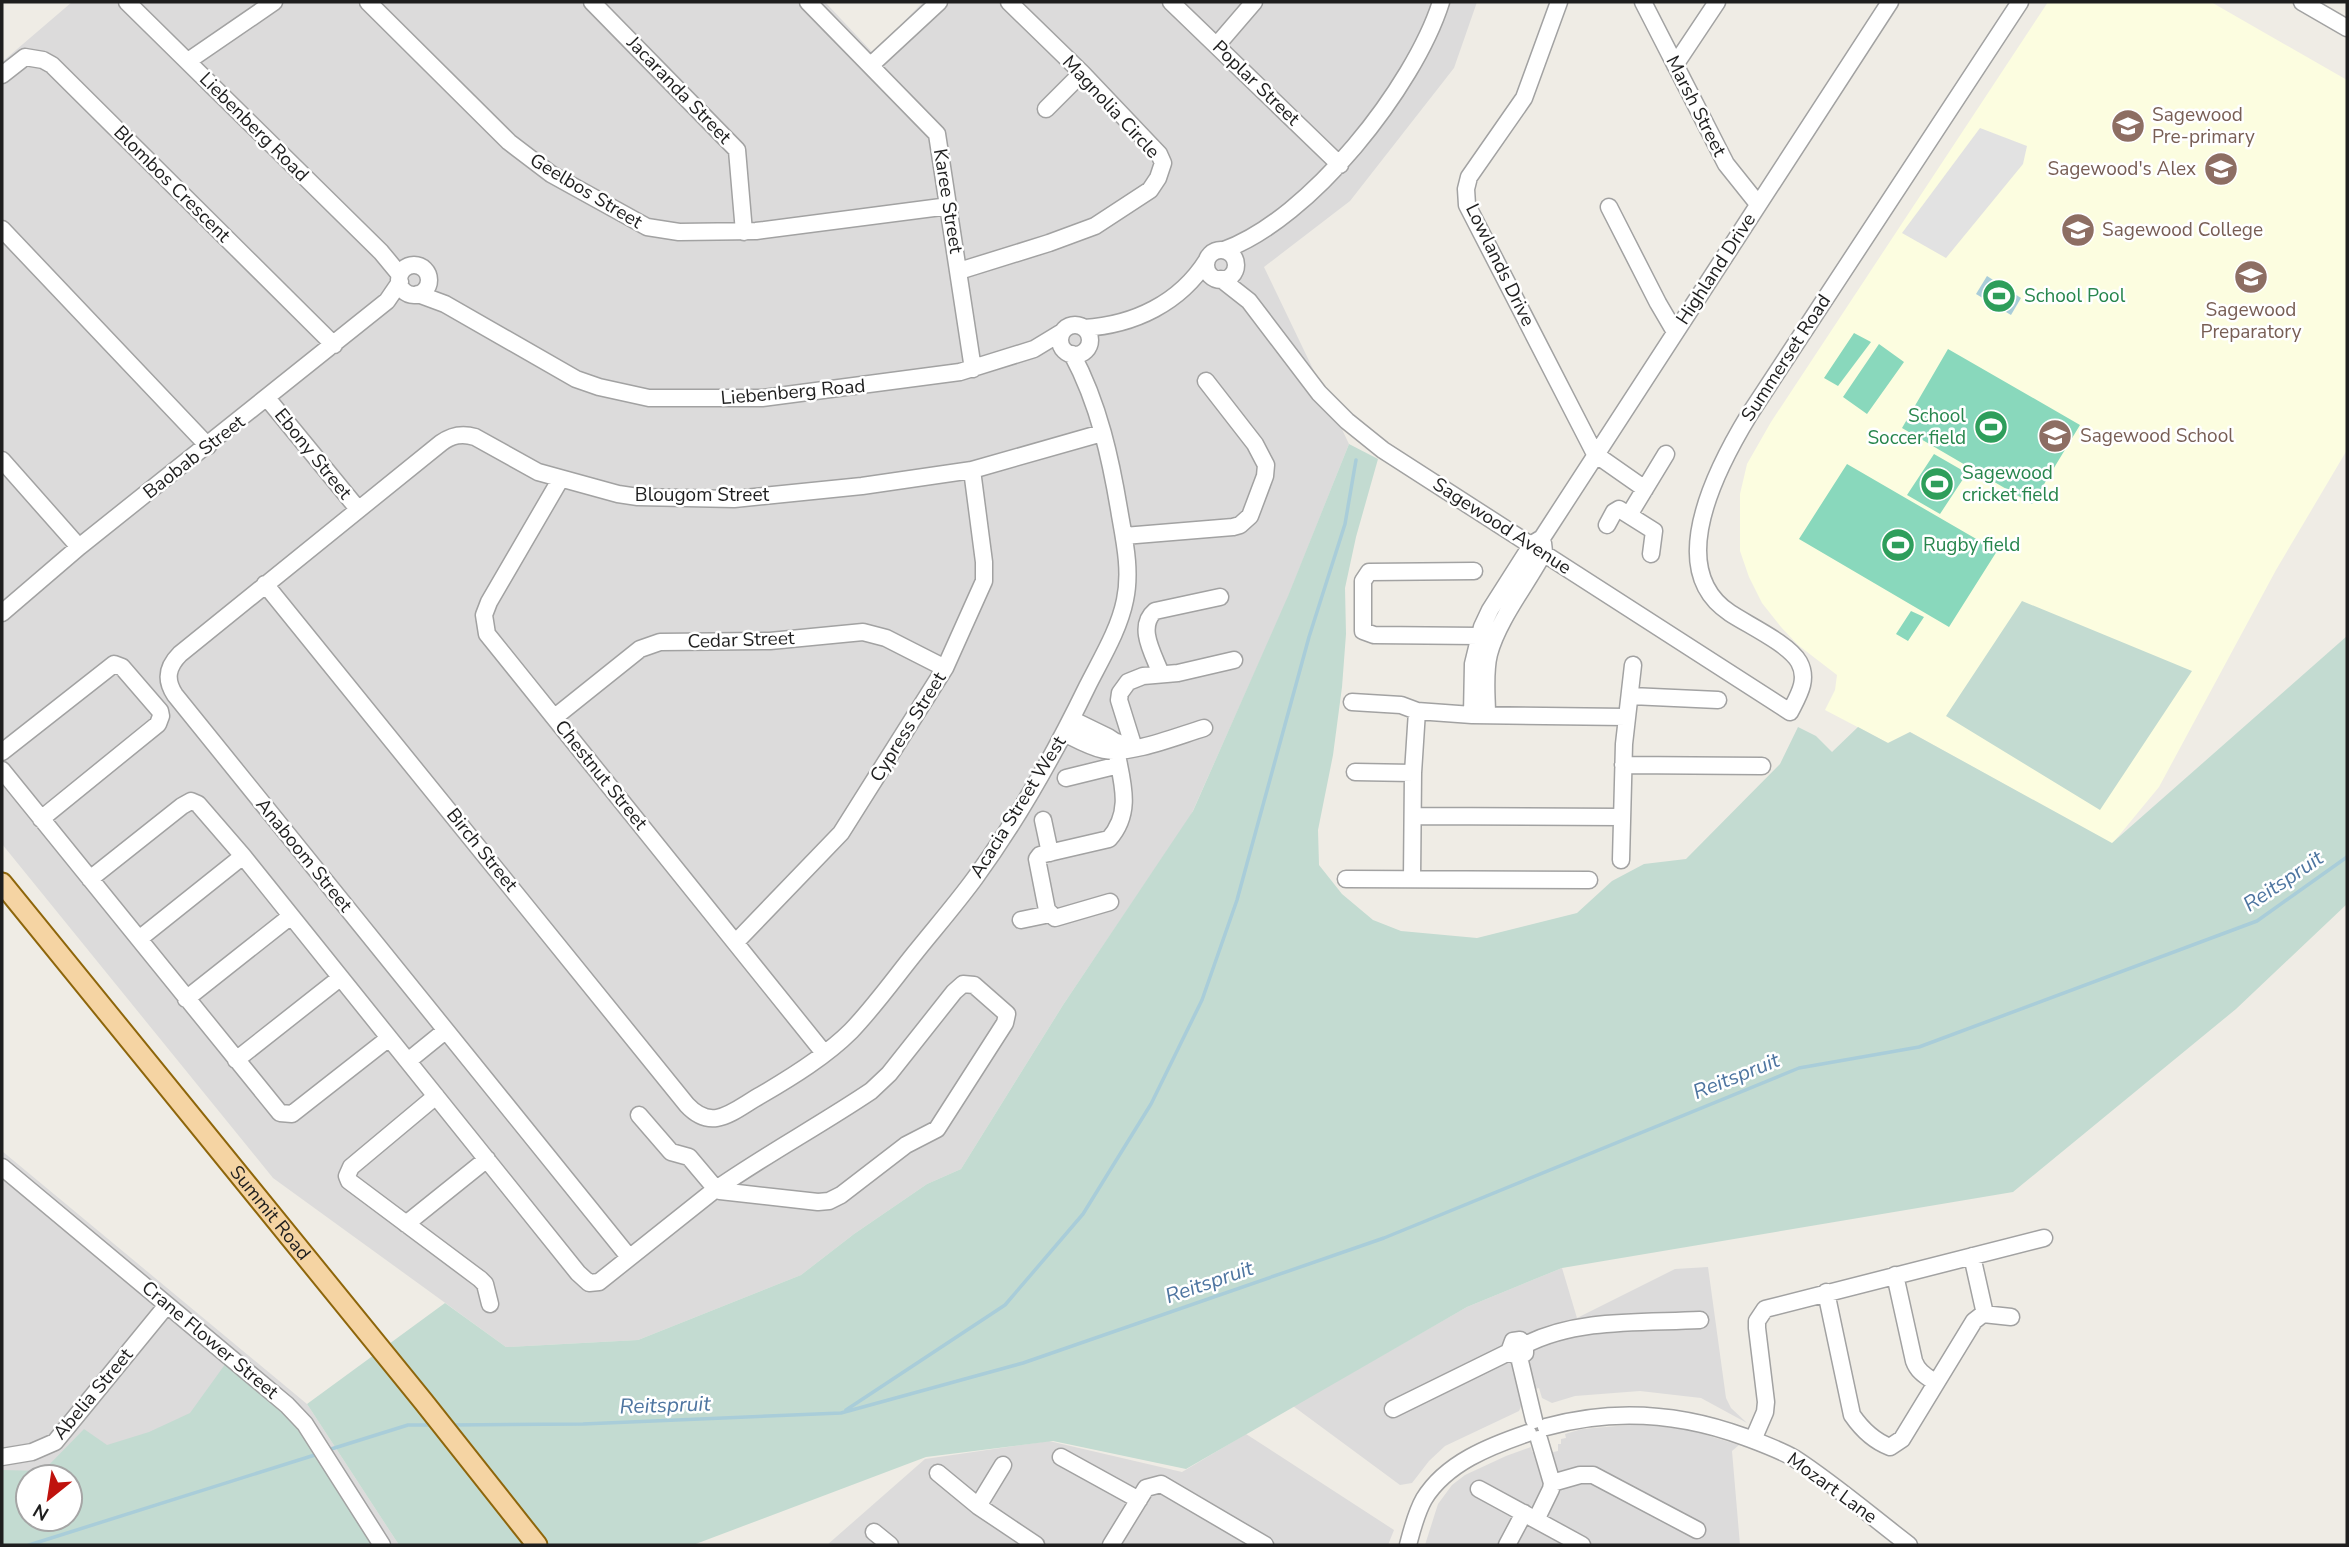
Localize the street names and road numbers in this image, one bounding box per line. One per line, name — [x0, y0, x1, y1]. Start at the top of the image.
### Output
street label: Jacaranda Street — [620, 30, 737, 150]
street label: Poplar Street — [1207, 35, 1306, 132]
street label: Magnolia Circle — [1056, 50, 1166, 164]
street label: Marsh Street — [1660, 51, 1733, 161]
street label: Liebenberg Road — [194, 67, 314, 187]
street label: Blombos Crescent — [108, 120, 236, 248]
street label: Geelbos Street — [525, 147, 647, 235]
street label: Karee Street — [927, 147, 969, 256]
street label: Lowlands Drive — [1459, 199, 1541, 331]
street label: Highland Drive — [1670, 208, 1762, 330]
street label: Summerset Road — [1735, 289, 1837, 427]
street label: Liebenberg Road — [720, 373, 866, 411]
street label: Ebony Street — [268, 403, 358, 505]
street label: Baobab Street — [138, 409, 251, 505]
street label: Sagewood Avenue — [1428, 471, 1576, 581]
street label: Blougom Street — [635, 482, 769, 508]
street label: Cedar Street — [687, 625, 795, 655]
street label: Cypress Street — [864, 667, 952, 787]
street label: Chestnut Street — [549, 715, 654, 836]
street label: Acacia Street West — [964, 731, 1072, 883]
street label: Anaboom Street — [250, 792, 358, 918]
street label: Birch Street — [440, 803, 524, 897]
street label: Summit Road — [224, 1160, 316, 1266]
street label: Crane Flower Street — [136, 1275, 284, 1405]
street label: Abelia Street — [47, 1343, 139, 1445]
street label: Mozart Lane — [1782, 1446, 1882, 1530]

